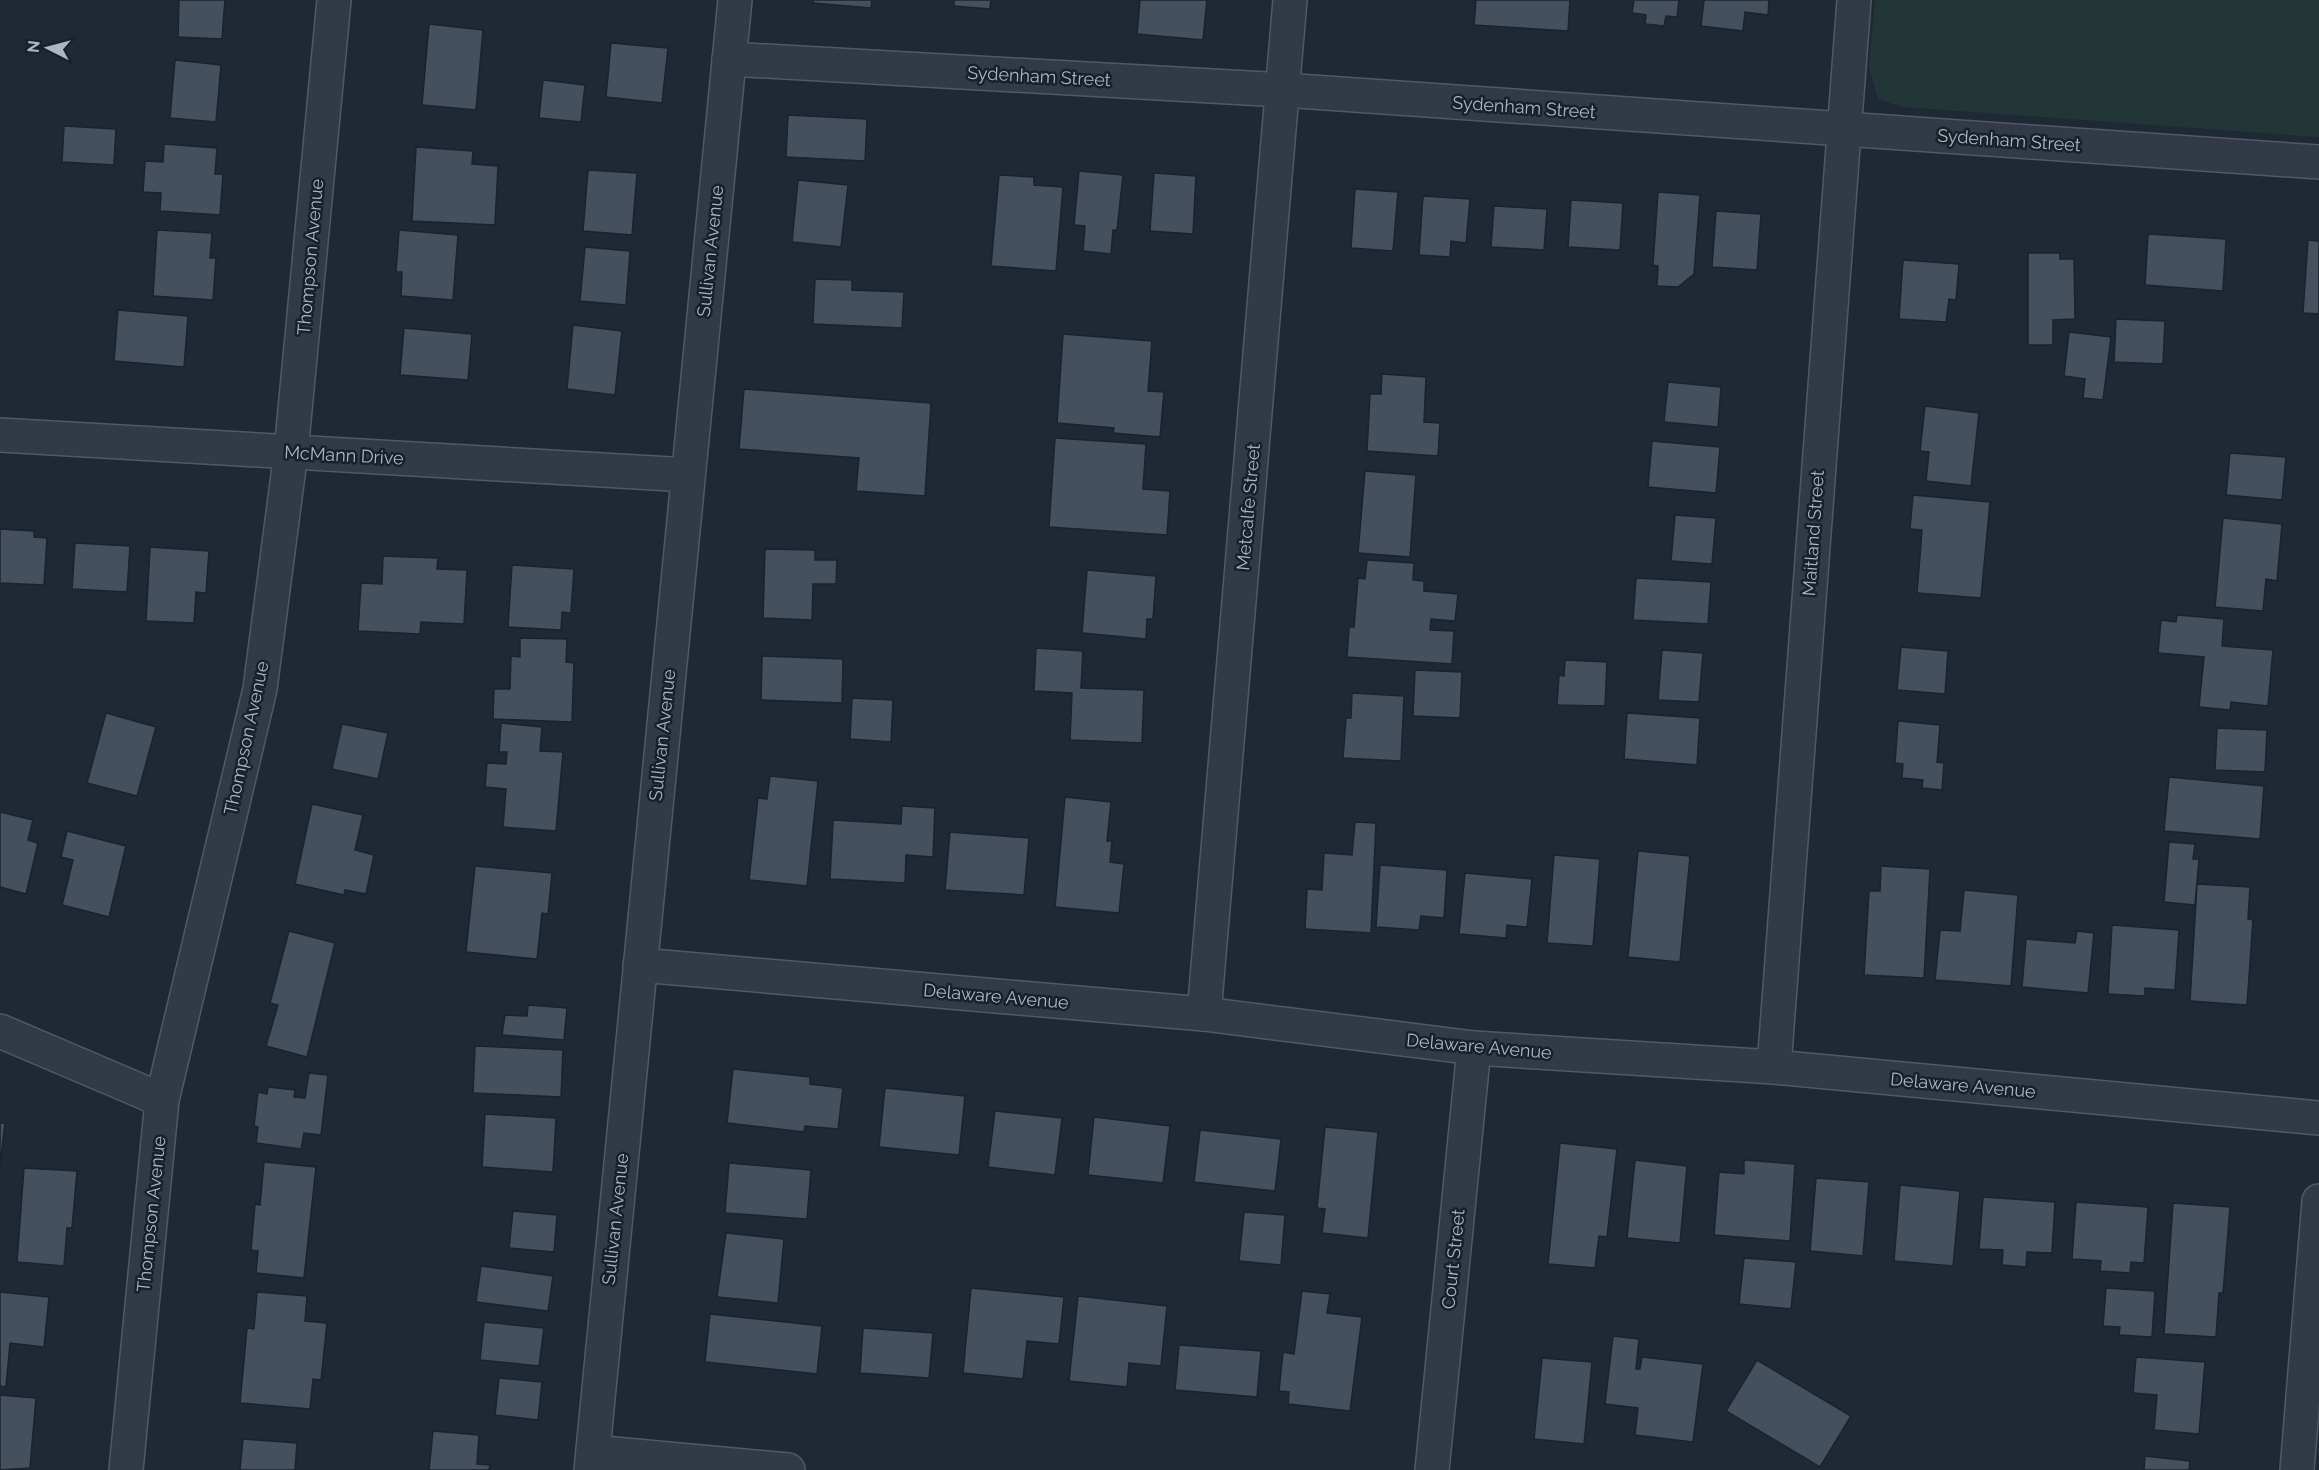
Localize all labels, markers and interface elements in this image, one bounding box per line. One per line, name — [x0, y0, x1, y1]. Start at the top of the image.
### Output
north arrow — [18, 18, 78, 78]
text: N — [23, 39, 44, 54]
street label: Sydenham Street — [967, 62, 1111, 90]
street label: Sydenham Street — [1452, 92, 1596, 122]
street label: Sydenham Street — [1937, 125, 2081, 155]
street label: Thompson Avenue — [293, 177, 327, 336]
street label: Sullivan Avenue — [693, 184, 727, 318]
street label: McMann Drive — [284, 441, 405, 469]
street label: Metcalfe Street — [1232, 443, 1264, 571]
street label: Maitland Street — [1798, 469, 1828, 597]
street label: Thompson Avenue — [219, 659, 273, 817]
street label: Sullivan Avenue — [645, 668, 679, 802]
street label: Delaware Avenue — [922, 979, 1070, 1013]
street label: Delaware Avenue — [1405, 1029, 1553, 1063]
street label: Delaware Avenue — [1889, 1068, 2037, 1102]
street label: Thompson Avenue — [132, 1134, 170, 1293]
street label: Sullivan Avenue — [598, 1152, 632, 1286]
street label: Court Street — [1437, 1208, 1469, 1310]

